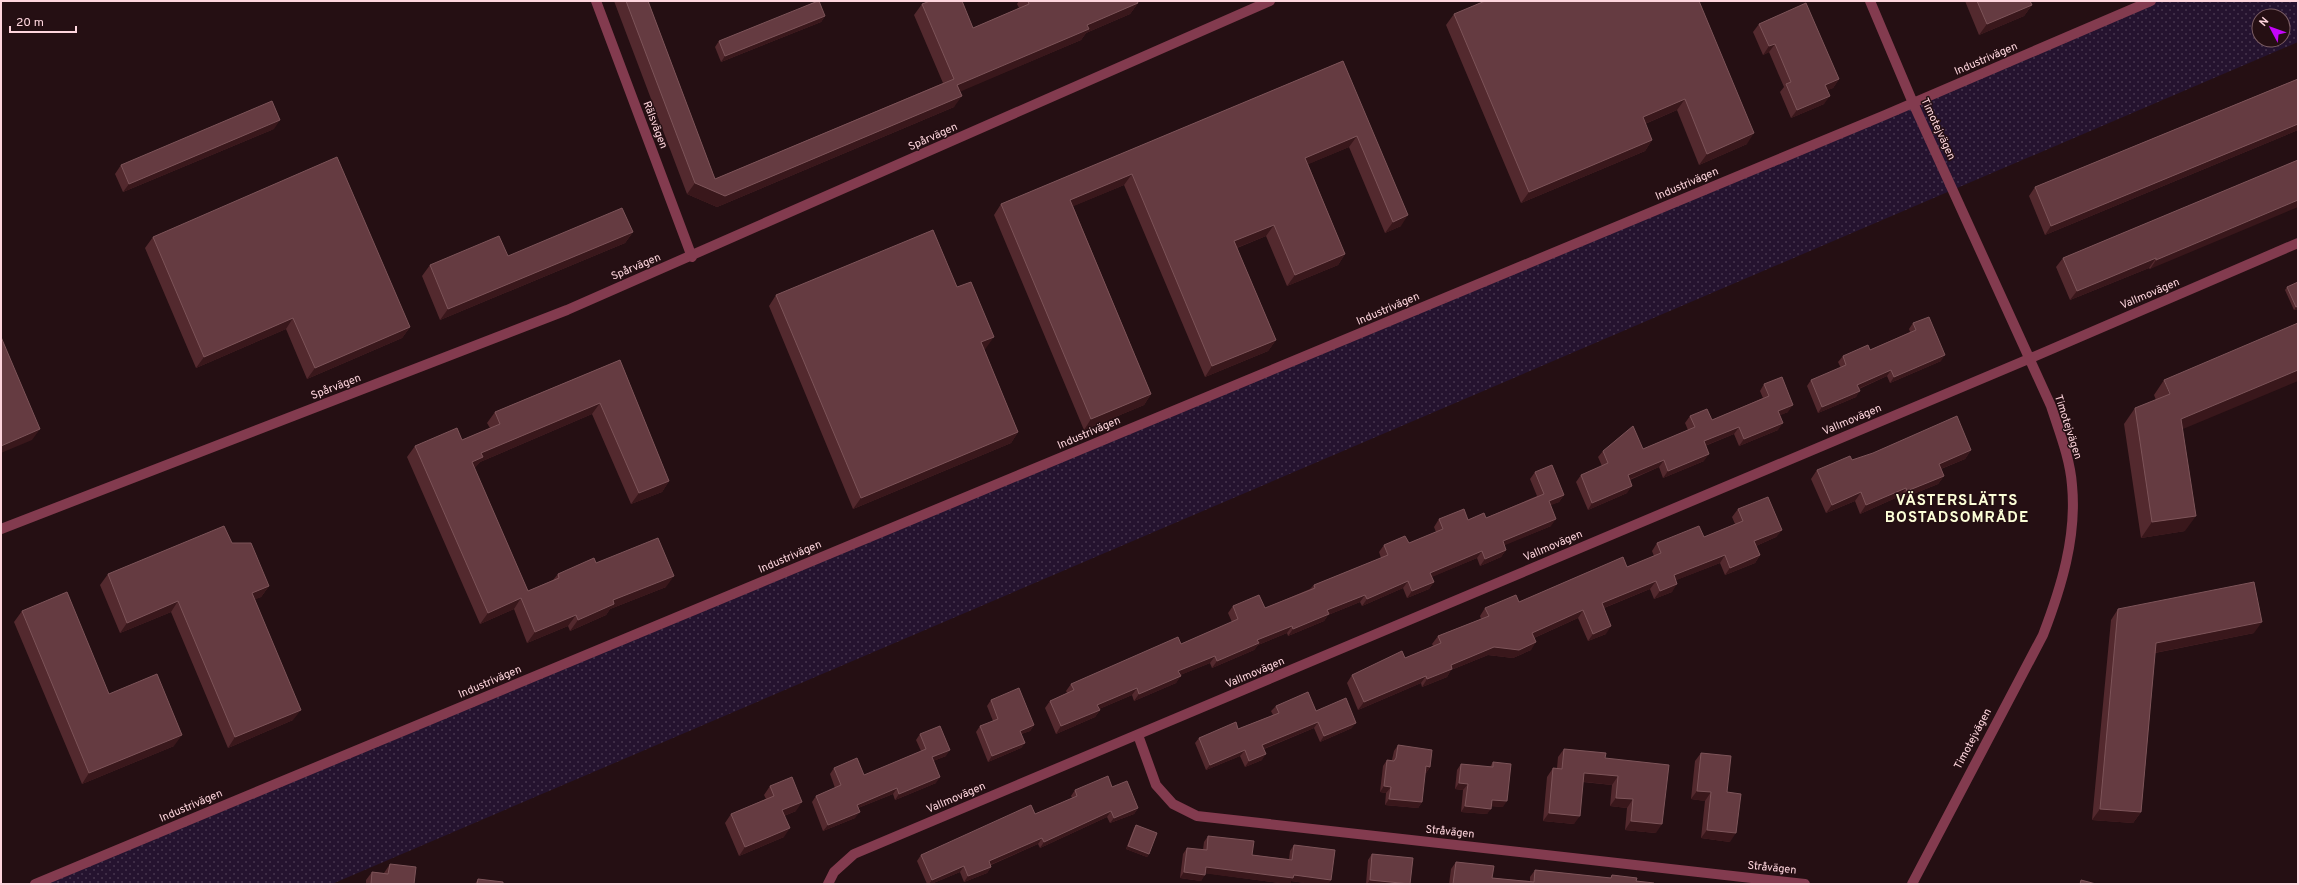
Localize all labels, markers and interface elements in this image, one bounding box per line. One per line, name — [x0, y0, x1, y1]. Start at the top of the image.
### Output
scale bar — [10, 8, 76, 34]
north arrow — [2251, 8, 2291, 48]
text: 20 m — [16, 15, 44, 31]
text: N — [2256, 15, 2272, 30]
street label: Industrivägen — [1952, 39, 2020, 79]
street label: Timotejvägen — [1917, 96, 1959, 162]
street label: Rälsvägen — [640, 99, 670, 151]
street label: Spårvägen — [906, 120, 960, 154]
street label: Industrivägen — [1653, 164, 1721, 204]
street label: Spårvägen — [609, 250, 663, 284]
street label: Vallmovägen — [2118, 275, 2182, 313]
street label: Industrivägen — [1354, 289, 1422, 329]
street label: Spårvägen — [309, 371, 363, 403]
street label: Timotejvägen — [2051, 393, 2085, 461]
street label: Vallmovägen — [1820, 401, 1884, 439]
street label: Industrivägen — [1055, 413, 1123, 453]
district label: VÄSTERSLÄTTS BOSTADSOMRÅDE — [1885, 491, 2029, 528]
street label: Vallmovägen — [1521, 527, 1585, 565]
street label: Industrivägen — [756, 537, 824, 577]
street label: Vallmovägen — [1223, 654, 1287, 692]
street label: Industrivägen — [456, 662, 524, 702]
street label: Timotejvägen — [1951, 706, 1995, 772]
street label: Vallmovägen — [924, 779, 988, 817]
street label: Industrivägen — [157, 786, 225, 826]
street label: Stråvägen — [1425, 822, 1475, 842]
street label: Stråvägen — [1747, 858, 1797, 878]

